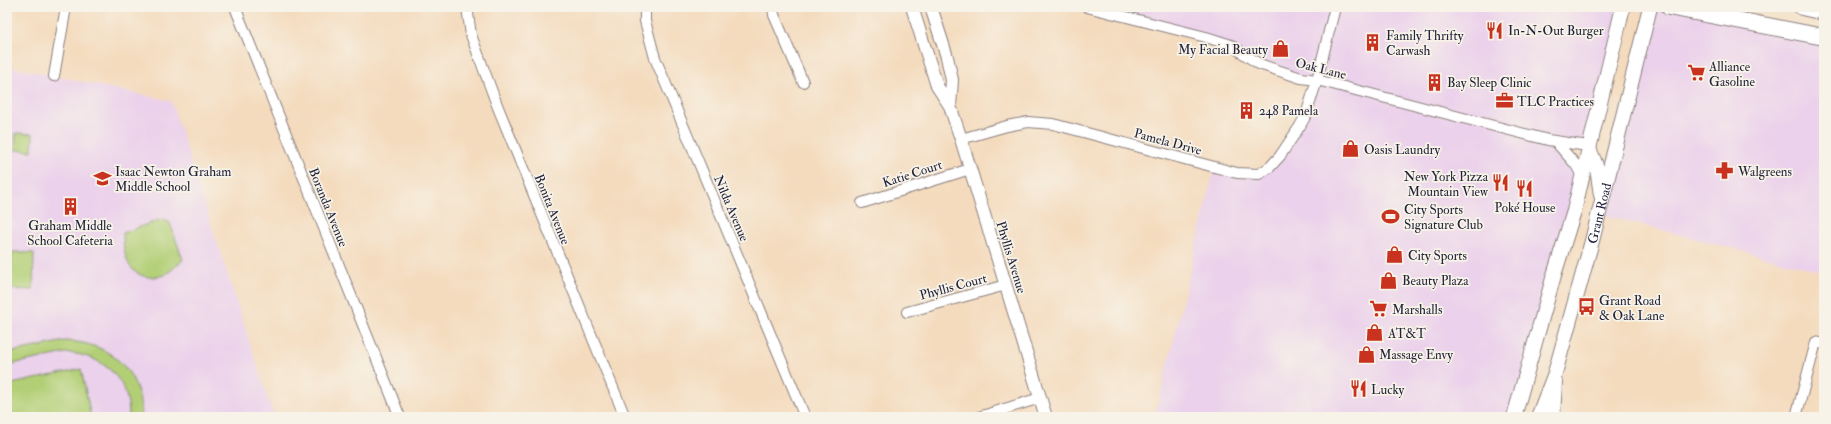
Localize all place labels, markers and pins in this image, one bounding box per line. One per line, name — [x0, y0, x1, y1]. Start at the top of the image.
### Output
restaurant icon: In-N-Out Burger — [1485, 20, 1505, 40]
place label: In-N-Out Burger — [1508, 23, 1604, 39]
place label: Family Thrifty Carwash — [1386, 28, 1464, 59]
building icon: Family Thrifty Carwash — [1363, 32, 1383, 52]
shop icon: My Facial Beauty — [1271, 39, 1291, 59]
place label: My Facial Beauty — [1178, 42, 1268, 59]
place label: Alliance Gasoline — [1708, 59, 1755, 90]
supermarket icon: Alliance Gasoline — [1686, 63, 1706, 83]
building icon: Bay Sleep Clinic — [1424, 72, 1444, 92]
place label: Bay Sleep Clinic — [1447, 75, 1532, 92]
office icon: TLC Practices — [1494, 91, 1514, 111]
place label: TLC Practices — [1517, 94, 1595, 110]
building icon: 248 Pamela — [1236, 100, 1256, 120]
place label: 248 Pamela — [1259, 103, 1319, 119]
shop icon: Oasis Laundry — [1341, 139, 1361, 159]
place label: Oasis Laundry — [1364, 142, 1440, 159]
pharmacy icon: Walgreens — [1715, 161, 1735, 181]
place label: Isaac Newton Graham Middle School — [115, 164, 231, 195]
place label: Walgreens — [1737, 164, 1793, 180]
school or university icon: Isaac Newton Graham Middle School — [92, 168, 112, 188]
place label: New York Pizza Mountain View — [1404, 169, 1489, 200]
restaurant icon: New York Pizza Mountain View — [1491, 173, 1511, 193]
restaurant icon: Poké House — [1515, 178, 1535, 198]
building icon: Graham Middle School Cafeteria — [60, 196, 80, 216]
place label: Poké House — [1495, 200, 1556, 216]
place label: City Sports Signature Club — [1404, 202, 1483, 233]
sports icon: City Sports Signature Club — [1381, 206, 1401, 226]
place label: Graham Middle School Cafeteria — [27, 218, 113, 249]
shop icon: City Sports — [1385, 245, 1405, 265]
place label: City Sports — [1408, 248, 1468, 265]
shop icon: Beauty Plaza — [1379, 270, 1399, 290]
place label: Beauty Plaza — [1402, 273, 1469, 290]
place label: Grant Road & Oak Lane — [1599, 293, 1665, 324]
bus stop icon: Grant Road & Oak Lane — [1576, 297, 1596, 317]
supermarket icon: Marshalls — [1369, 299, 1389, 319]
place label: Marshalls — [1392, 302, 1443, 318]
shop icon: AT&T — [1365, 323, 1385, 343]
place label: AT&T — [1387, 326, 1426, 342]
shop icon: Massage Envy — [1356, 344, 1376, 364]
place label: Massage Envy — [1379, 347, 1453, 364]
restaurant icon: Lucky — [1348, 379, 1368, 399]
place label: Lucky — [1371, 382, 1405, 399]

